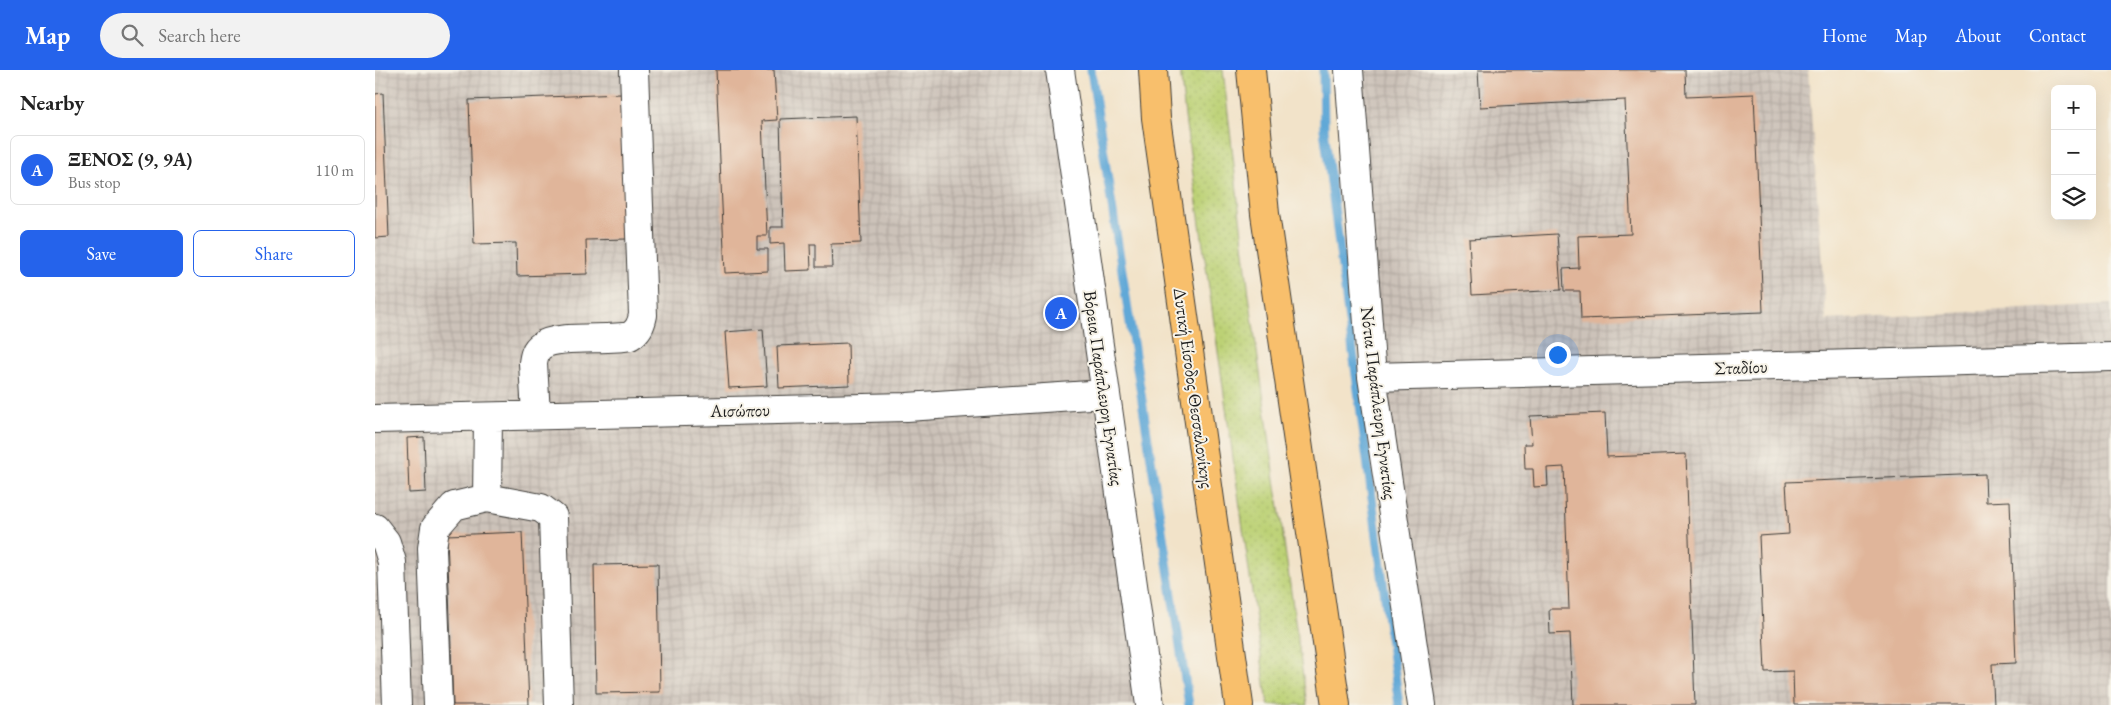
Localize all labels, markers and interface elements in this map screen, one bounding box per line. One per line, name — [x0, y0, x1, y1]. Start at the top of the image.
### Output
search box — [100, 13, 450, 58]
text: Map — [25, 20, 70, 51]
icon: search — [118, 21, 146, 49]
text: Search here — [158, 23, 241, 48]
text: Home — [1822, 24, 1867, 47]
text: Map — [1895, 24, 1927, 47]
text: About — [1955, 24, 2001, 47]
text: Contact — [2029, 24, 2086, 47]
map controls — [2051, 85, 2096, 220]
button: + — [2051, 85, 2096, 130]
text: Nearby — [20, 89, 84, 116]
button: − — [2051, 130, 2096, 175]
text: ΞΕΝΟΣ (9, 9Α) — [68, 147, 192, 172]
text: A — [31, 160, 43, 181]
text: 110 m — [315, 160, 354, 181]
text: Bus stop — [68, 172, 121, 193]
button: layers — [2051, 175, 2096, 220]
button: Save — [20, 230, 183, 277]
button: Share — [193, 230, 355, 277]
street label: Δυτική Είσοδος Θεσσαλονίκης — [1169, 286, 1219, 490]
street label: Βόρεια Παράπλευρη Εγνατίας — [1079, 289, 1129, 487]
pin: A — [1045, 294, 1077, 332]
street label: Νότια Παράπλευρη Εγνατίας — [1356, 305, 1402, 501]
your location — [1545, 342, 1571, 368]
street label: Σταδίου — [1714, 355, 1768, 379]
street label: Αισώπου — [709, 398, 770, 422]

